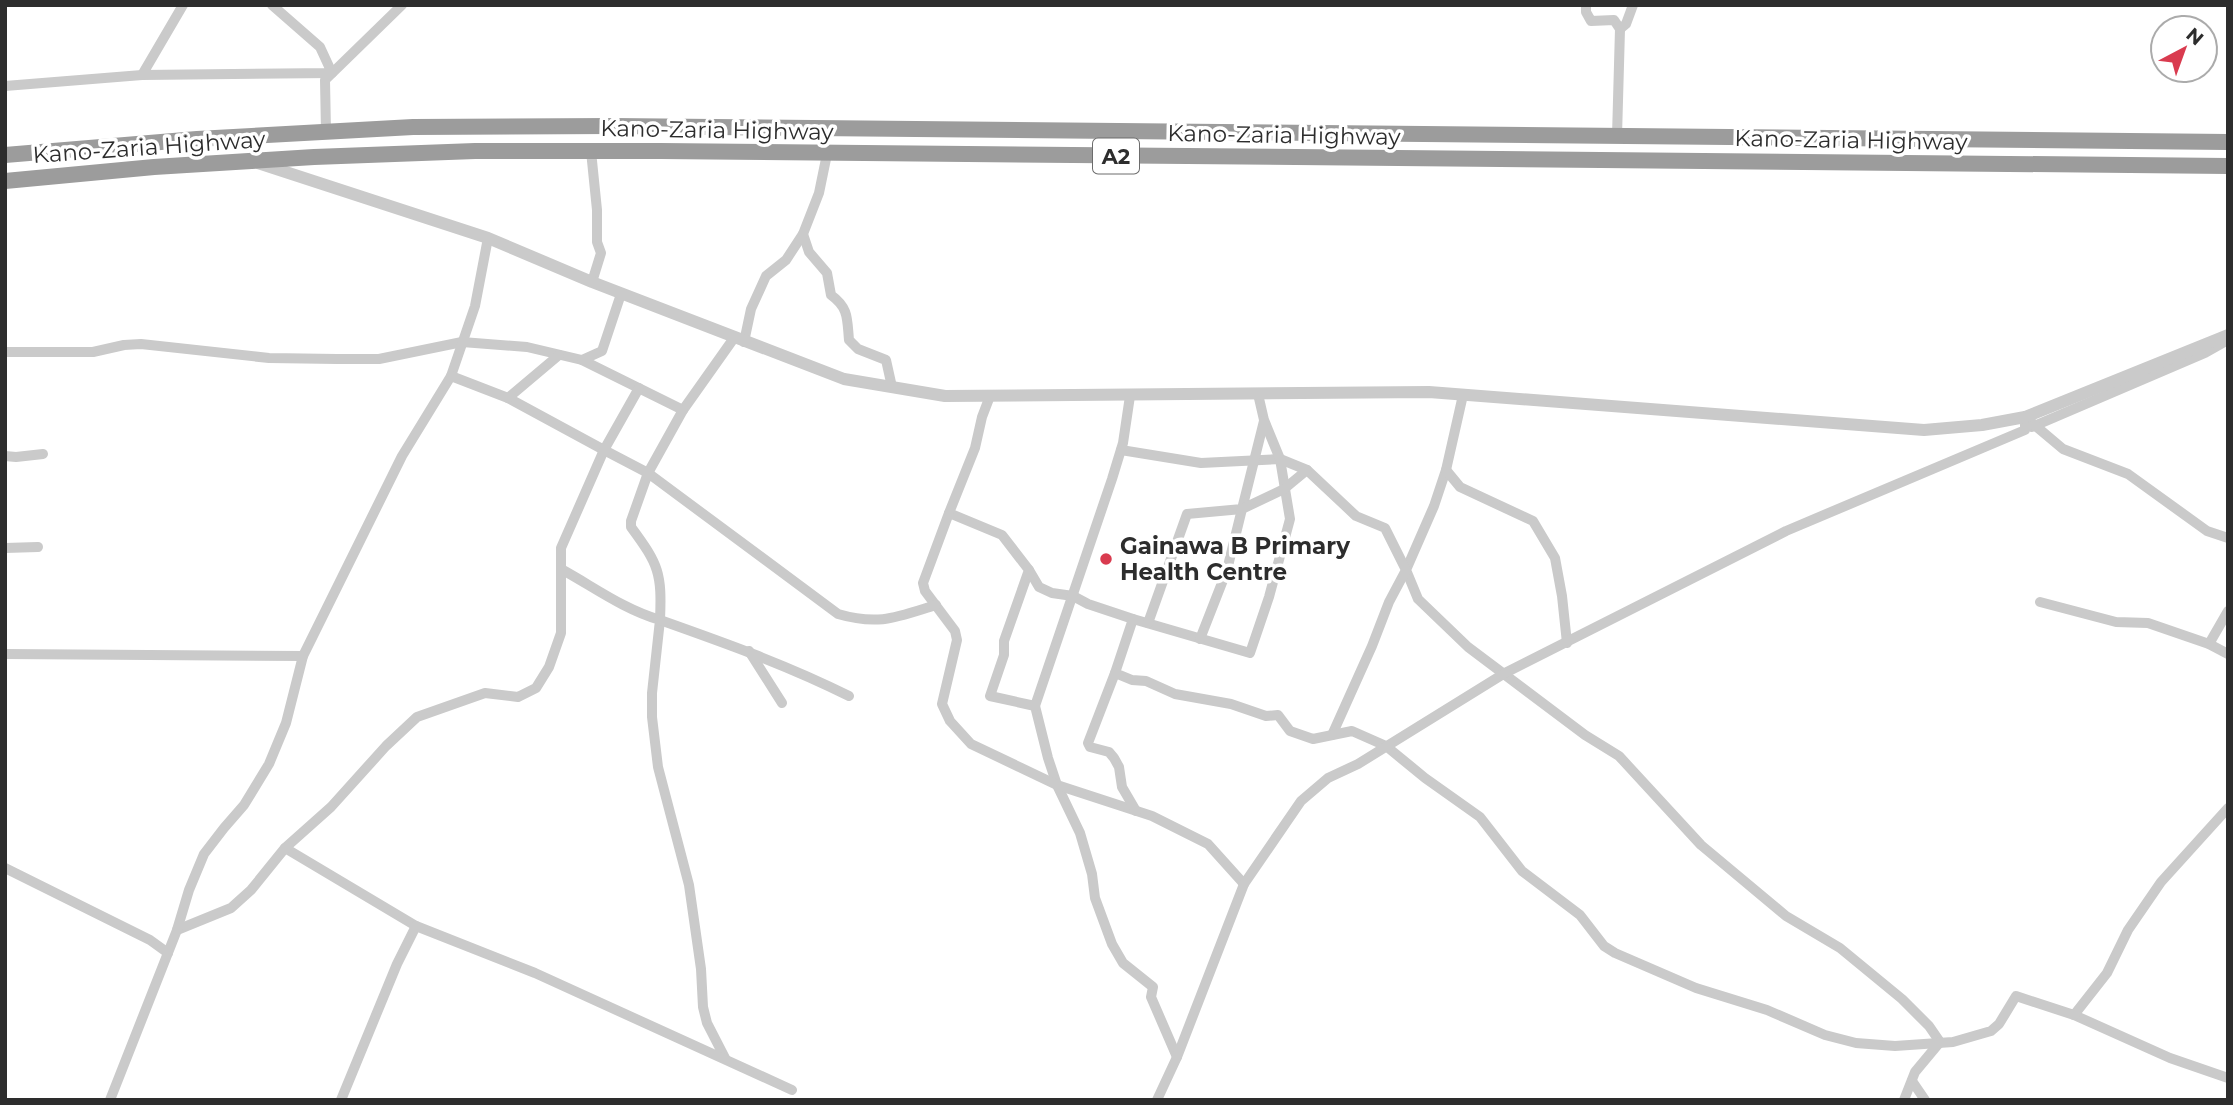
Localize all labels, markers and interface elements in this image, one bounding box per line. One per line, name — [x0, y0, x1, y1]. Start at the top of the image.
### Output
north arrow — [2149, 14, 2219, 84]
text: N — [2181, 23, 2208, 50]
street label: Kano-Zaria Highway — [600, 114, 834, 146]
street label: Kano-Zaria Highway — [1167, 119, 1401, 151]
street label: Kano-Zaria Highway — [1734, 124, 1968, 156]
street label: Kano-Zaria Highway — [32, 125, 267, 169]
road number: A2 — [1093, 138, 1139, 174]
place label: Gainawa B Primary Health Centre — [1120, 532, 1350, 586]
marker: Gainawa B Primary Health Centre — [1098, 551, 1114, 567]

